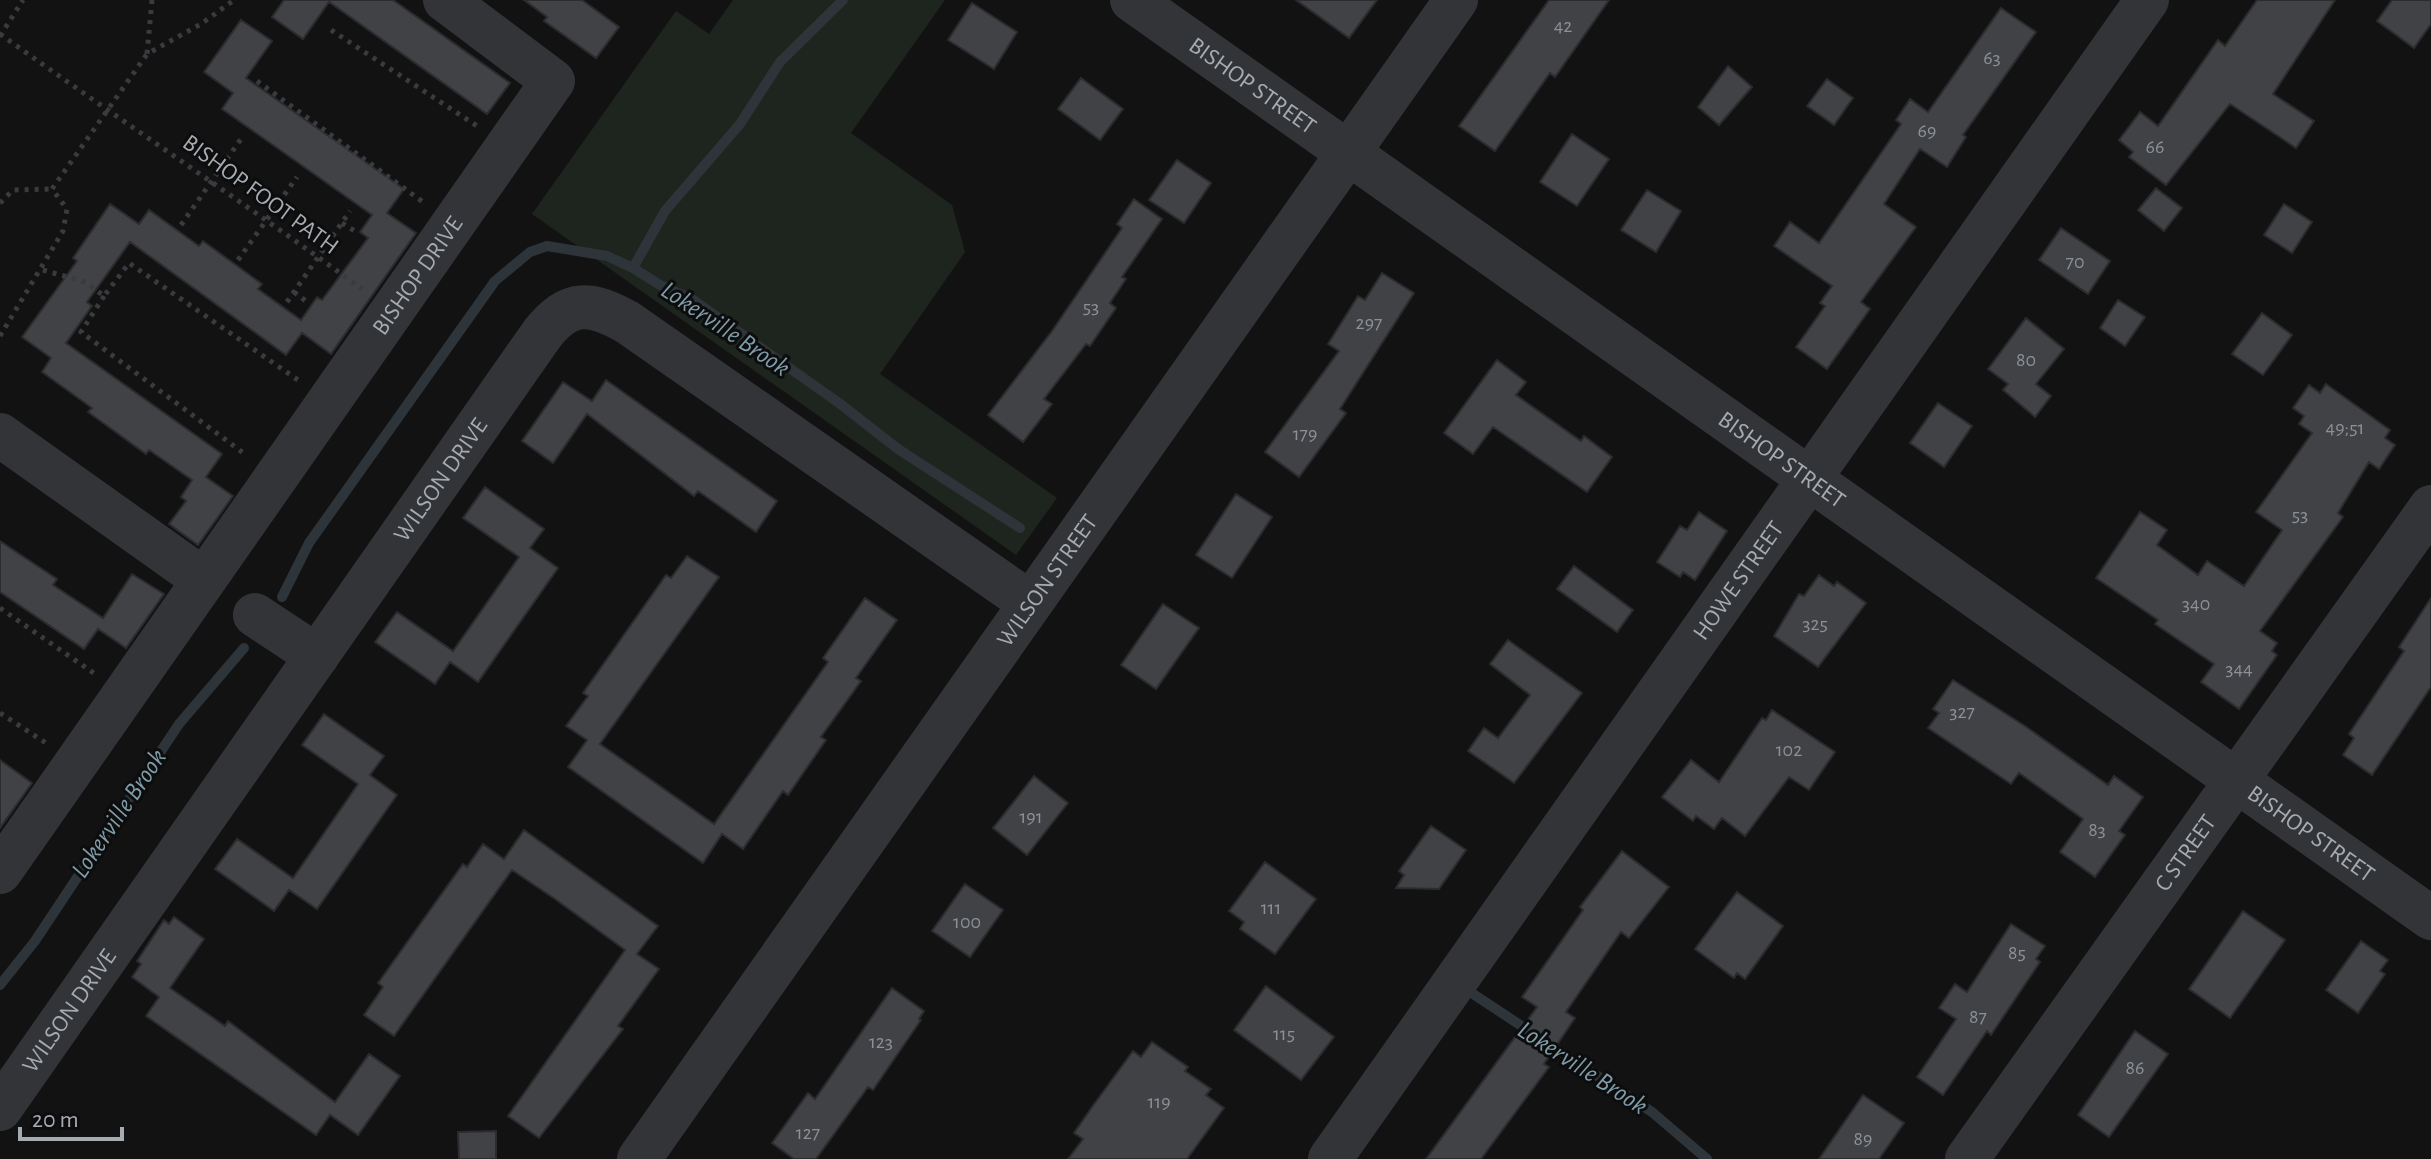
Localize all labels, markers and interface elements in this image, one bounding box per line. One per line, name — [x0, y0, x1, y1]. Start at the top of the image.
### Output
house number: 42 — [1554, 16, 1572, 36]
street label: BISHOP STREET — [1184, 33, 1320, 139]
house number: 63 — [1983, 48, 2001, 68]
house number: 69 — [1918, 121, 1936, 141]
street label: BISHOP FOOT PATH — [178, 130, 343, 259]
house number: 66 — [2146, 137, 2164, 157]
street label: BISHOP DRIVE — [368, 212, 468, 340]
house number: 70 — [2066, 252, 2084, 272]
water label: Lokerville Brook — [657, 276, 794, 381]
house number: 53 — [1083, 297, 1099, 317]
house number: 297 — [1356, 313, 1382, 333]
house number: 80 — [2016, 350, 2036, 370]
street label: BISHOP STREET — [1714, 407, 1850, 513]
street label: WILSON DRIVE — [390, 414, 493, 546]
house number: 49;51 — [2326, 418, 2364, 438]
house number: 179 — [1293, 424, 1317, 444]
house number: 53 — [2292, 505, 2308, 525]
street label: WILSON STREET — [993, 510, 1103, 651]
street label: HOWE STREET — [1689, 517, 1789, 645]
house number: 340 — [2182, 594, 2210, 614]
house number: 325 — [1802, 614, 1828, 634]
house number: 344 — [2225, 659, 2253, 679]
house number: 327 — [1949, 702, 1975, 722]
house number: 102 — [1776, 740, 1802, 760]
water label: Lokerville Brook — [66, 745, 171, 882]
street label: BISHOP STREET — [2243, 781, 2379, 887]
house number: 191 — [1019, 807, 1043, 827]
street label: C STREET — [2151, 810, 2221, 896]
house number: 83 — [2088, 820, 2106, 840]
house number: 111 — [1261, 898, 1281, 918]
house number: 100 — [953, 912, 981, 932]
house number: 85 — [2008, 943, 2026, 963]
street label: WILSON DRIVE — [18, 945, 121, 1077]
house number: 87 — [1969, 1007, 1987, 1027]
water label: Lokerville Brook — [1513, 1016, 1652, 1119]
house number: 115 — [1273, 1024, 1295, 1044]
house number: 123 — [869, 1032, 893, 1052]
house number: 86 — [2126, 1058, 2144, 1078]
scale bar — [20, 1091, 122, 1141]
house number: 119 — [1147, 1092, 1171, 1112]
text: 20 m — [32, 1108, 79, 1132]
house number: 127 — [796, 1123, 820, 1143]
house number: 89 — [1854, 1129, 1872, 1149]

